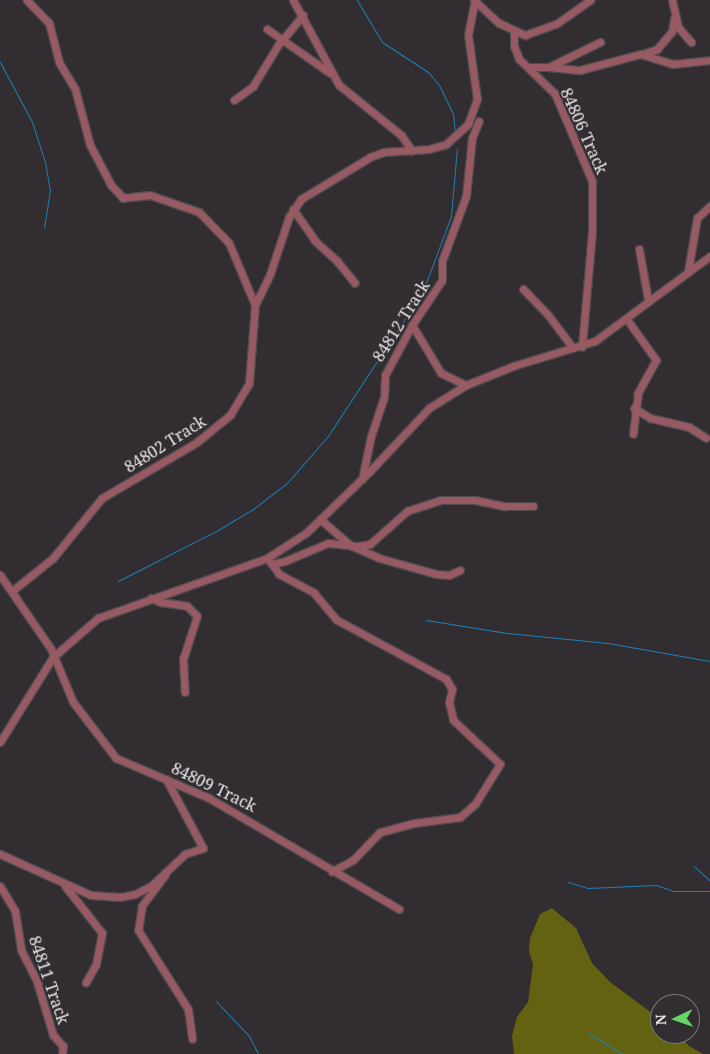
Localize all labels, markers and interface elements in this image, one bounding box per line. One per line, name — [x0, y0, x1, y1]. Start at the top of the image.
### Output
street label: 84806 Track — [556, 85, 612, 177]
street label: 84812 Track — [368, 277, 434, 365]
street label: 84802 Track — [121, 411, 209, 477]
street label: 84809 Track — [168, 758, 260, 816]
street label: 84811 Track — [25, 933, 73, 1027]
north arrow — [650, 994, 700, 1044]
text: N — [651, 1014, 670, 1026]

